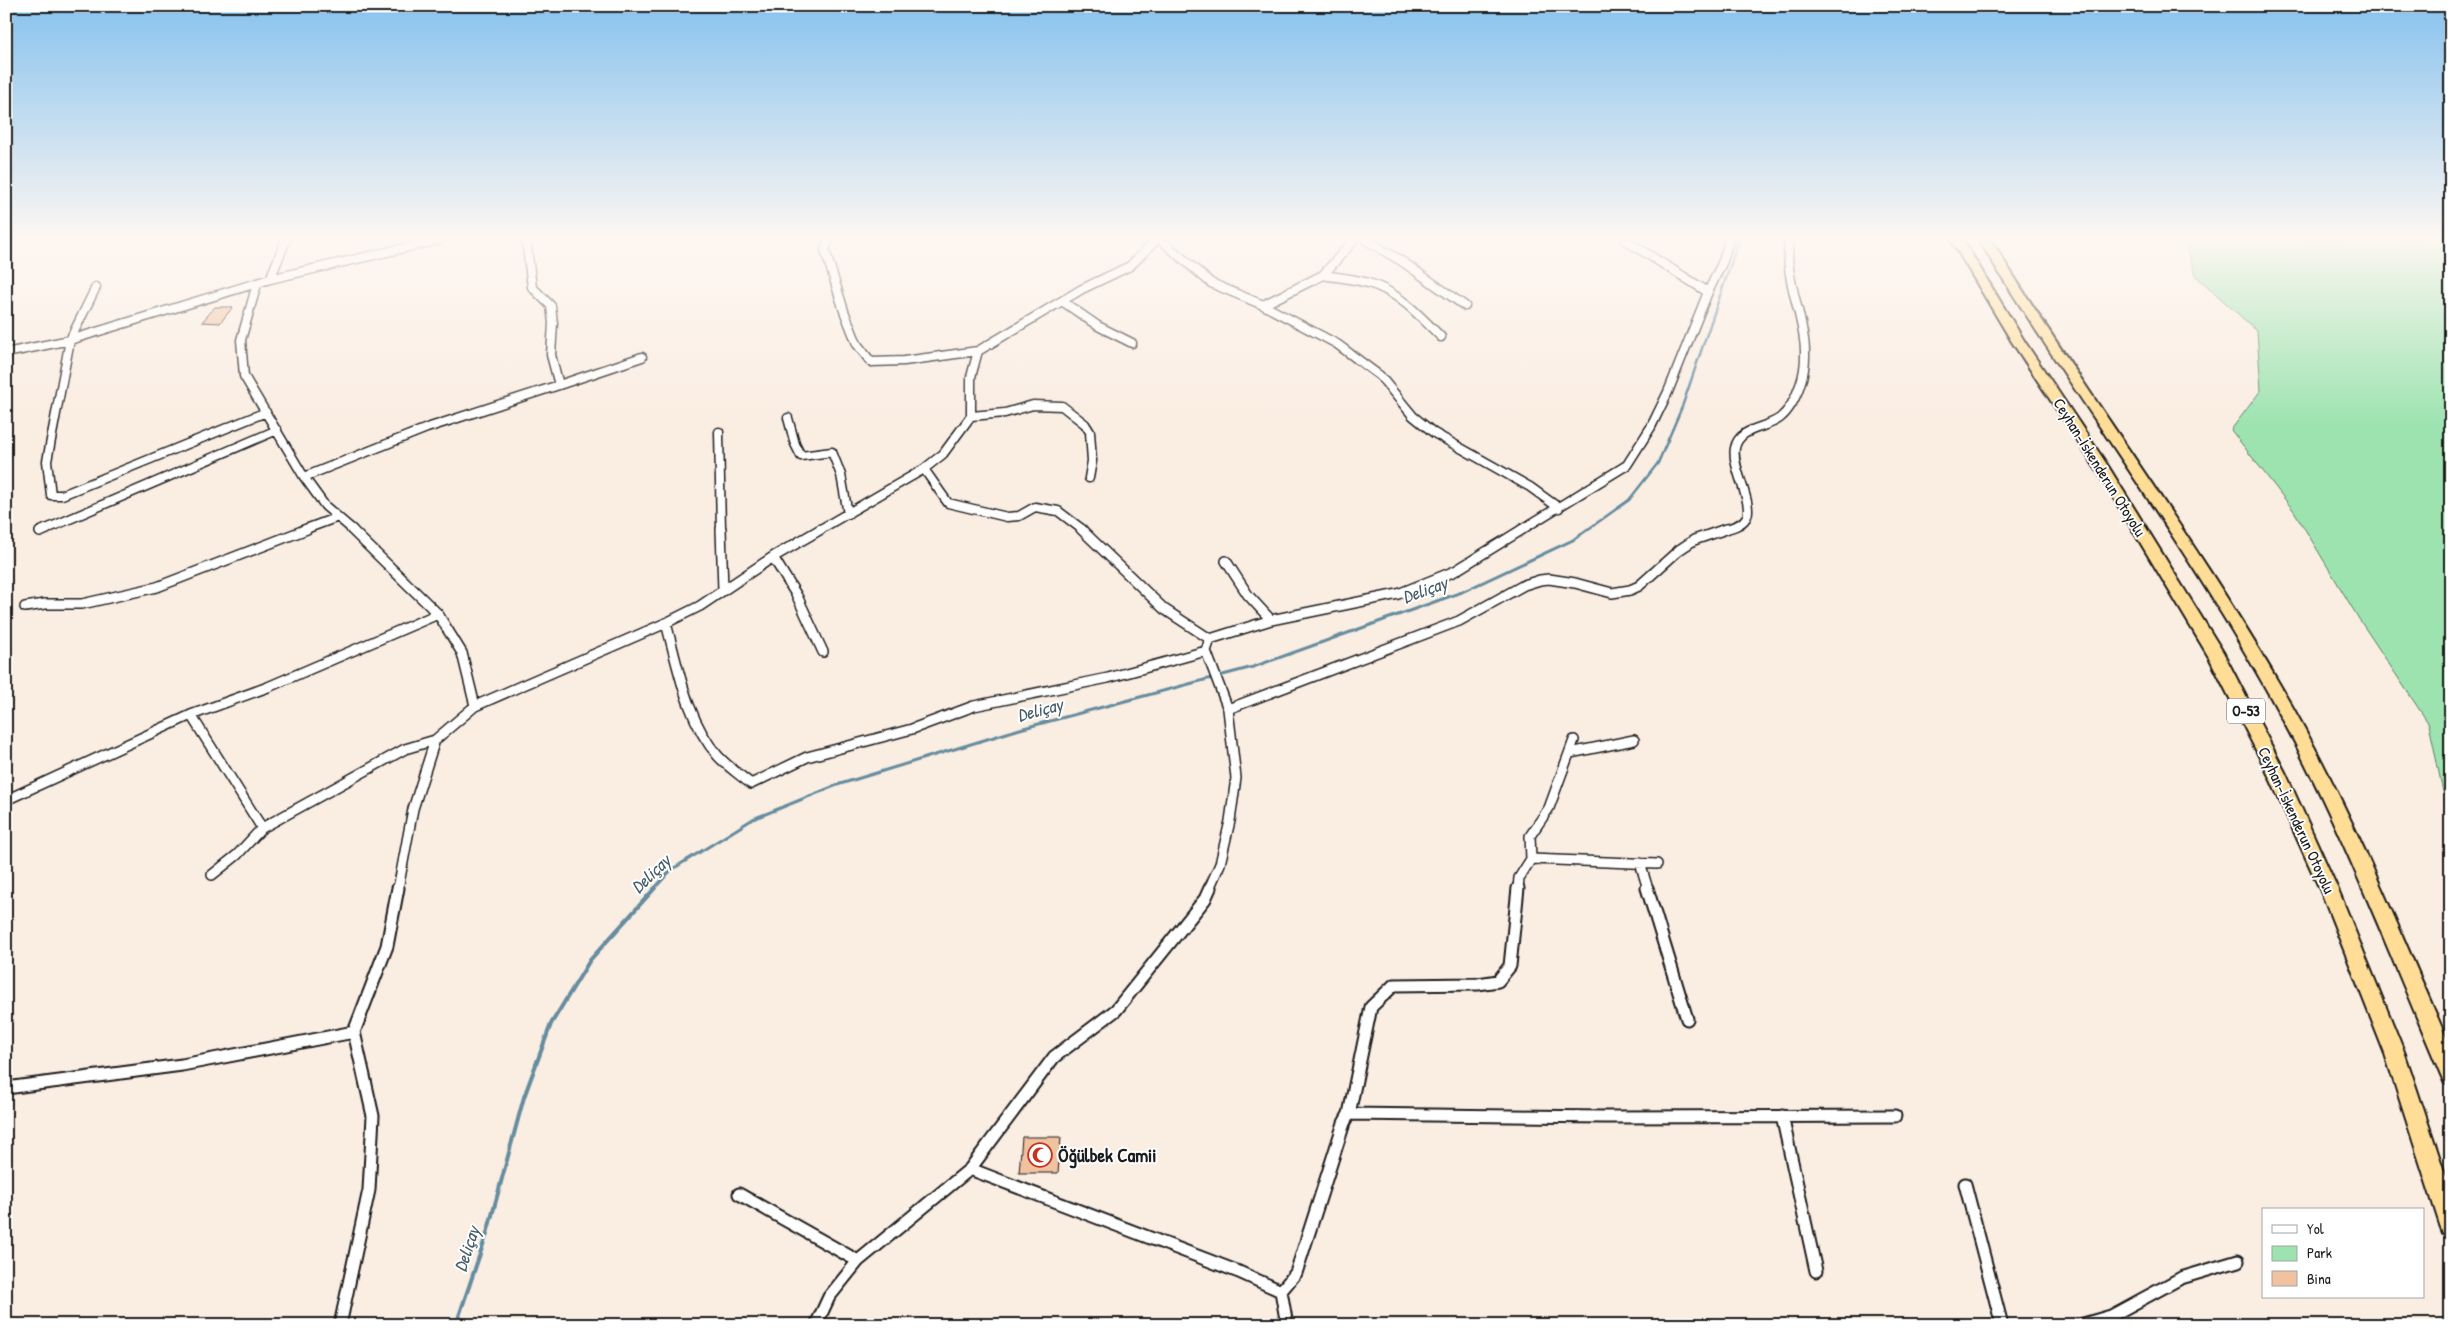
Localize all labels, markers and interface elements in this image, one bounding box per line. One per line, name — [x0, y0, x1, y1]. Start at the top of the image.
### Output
street label: Ceyhan-İskenderun Otoyolu — [2048, 394, 2152, 541]
water label: Deliçay — [1399, 569, 1453, 609]
water label: Deliçay — [1014, 691, 1068, 728]
road number: O-53 — [2227, 698, 2265, 724]
street label: Ceyhan-İskenderun Otoyolu — [2253, 743, 2341, 897]
water label: Deliçay — [625, 847, 678, 899]
mosque icon: Öğülbek Camii — [1027, 1142, 1053, 1168]
place label: Öğülbek Camii — [1058, 1142, 1157, 1169]
legend — [2262, 1208, 2424, 1298]
text: Yol — [2307, 1218, 2324, 1239]
water label: Deliçay — [447, 1221, 486, 1275]
text: Park — [2307, 1242, 2332, 1263]
text: Bina — [2307, 1268, 2331, 1289]

